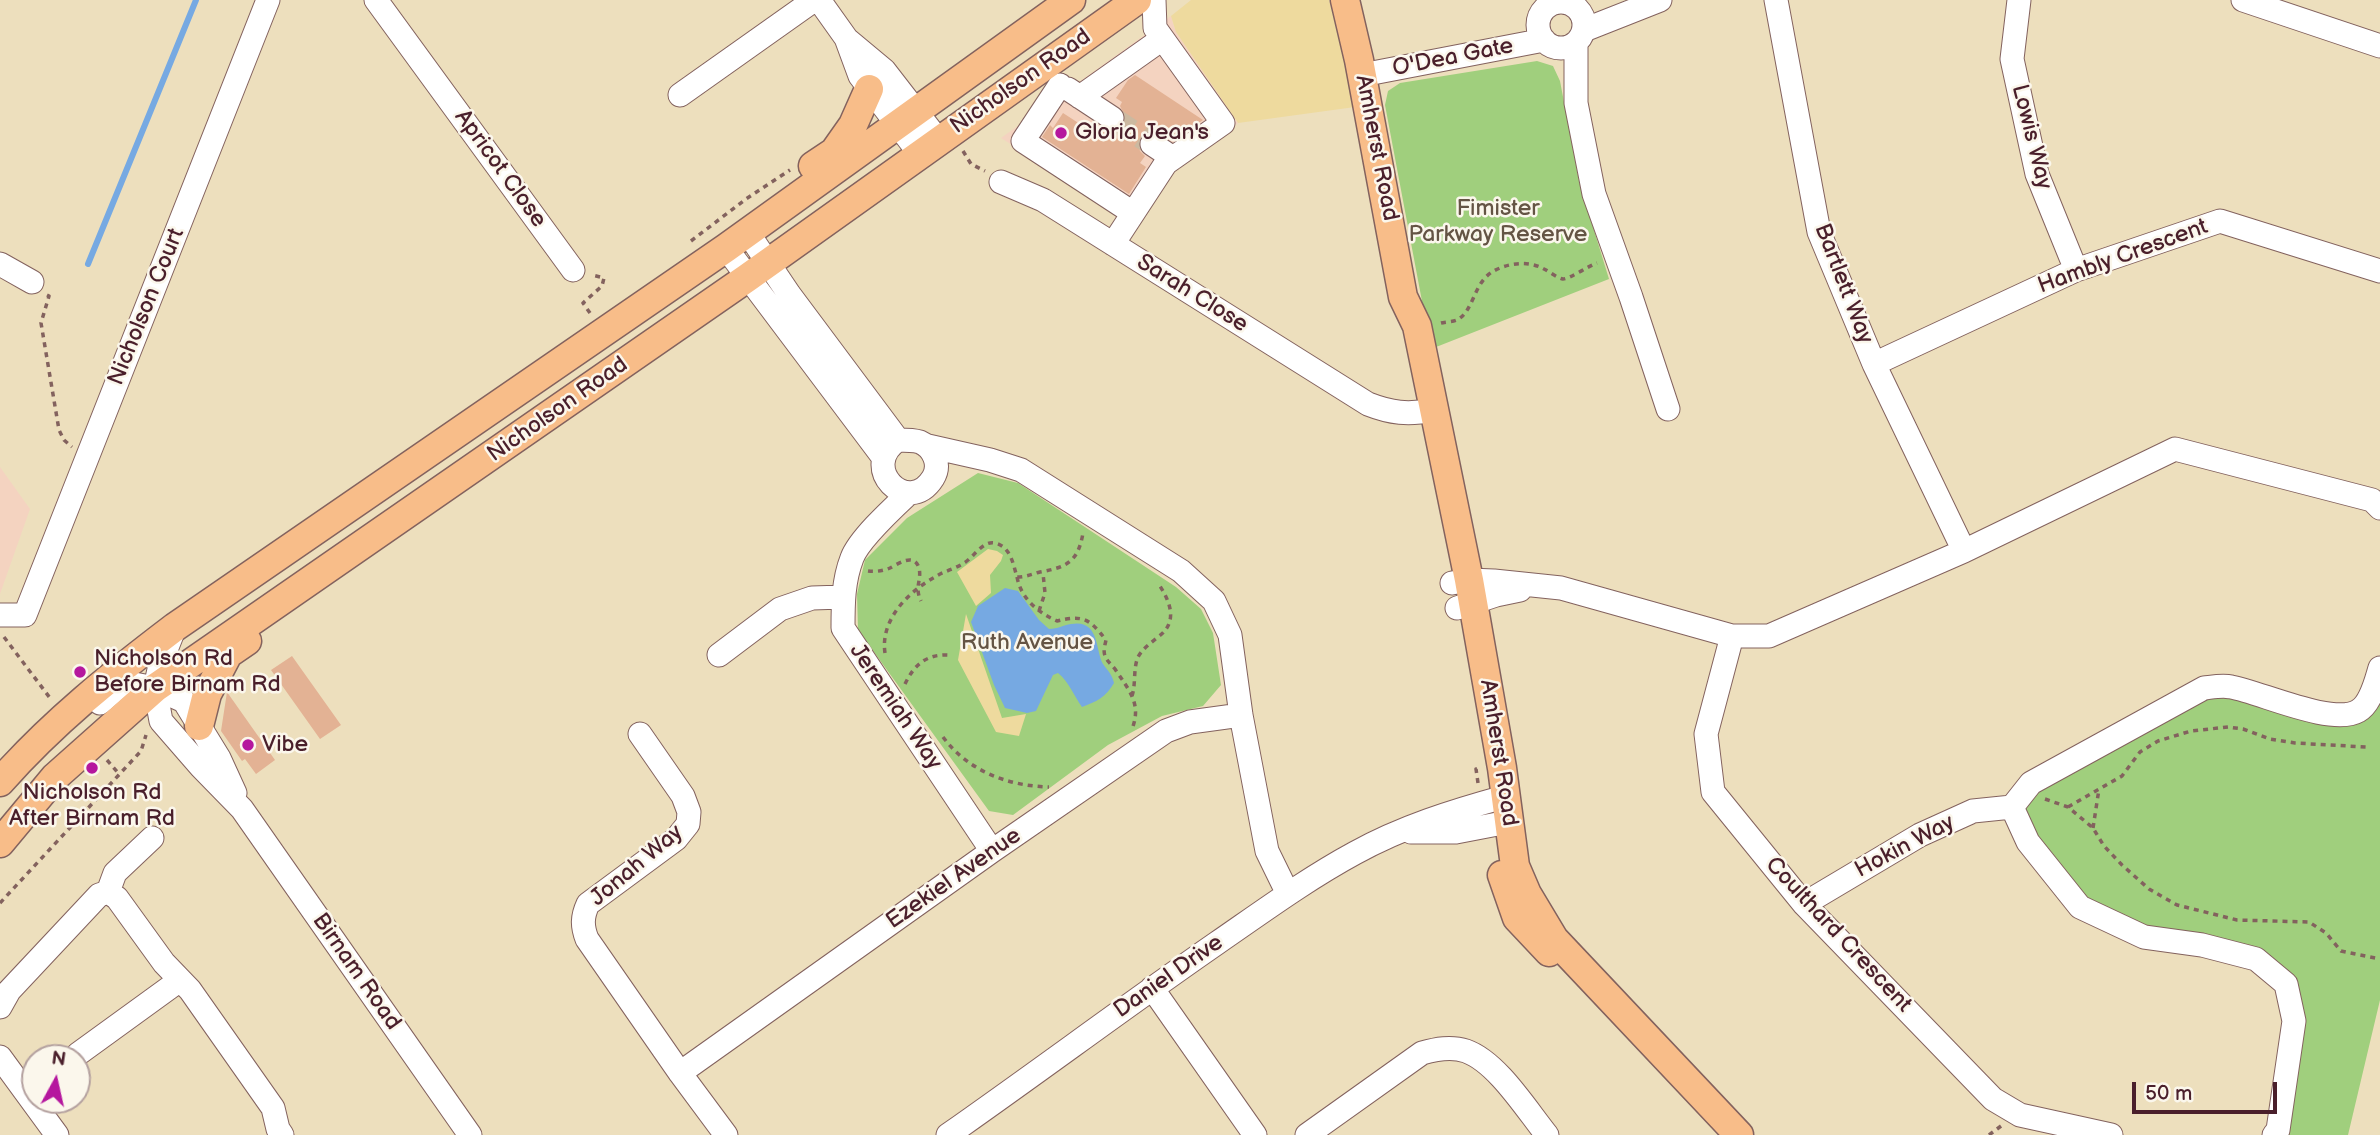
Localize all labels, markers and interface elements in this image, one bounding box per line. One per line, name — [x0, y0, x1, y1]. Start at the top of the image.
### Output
street label: Nicholson Road — [945, 23, 1097, 141]
street label: O'Dea Gate — [1390, 33, 1516, 83]
street label: Amherst Road — [1348, 73, 1404, 223]
street label: Lowis Way — [2005, 82, 2057, 192]
street label: Apricot Close — [448, 105, 552, 233]
place label: Gloria Jean's — [1075, 119, 1209, 147]
marker: Gloria Jean's — [1053, 125, 1069, 141]
park label: Fimister Parkway Reserve — [1409, 195, 1587, 249]
street label: Hambly Crescent — [2034, 213, 2212, 301]
street label: Bartlett Way — [1807, 220, 1879, 348]
street label: Nicholson Court — [103, 224, 191, 390]
street label: Sarah Close — [1131, 249, 1253, 339]
street label: Nicholson Road — [482, 351, 634, 469]
park label: Ruth Avenue — [961, 629, 1093, 657]
street label: Jeremiah Way — [843, 639, 947, 775]
place label: Nicholson Rd Before Birnam Rd — [94, 645, 281, 699]
marker: Nicholson Rd Before Birnam Rd — [72, 664, 88, 680]
street label: Amherst Road — [1473, 678, 1523, 828]
place label: Vibe — [262, 731, 308, 759]
marker: Vibe — [240, 737, 256, 753]
marker: Nicholson Rd After Birnam Rd — [84, 760, 100, 776]
place label: Nicholson Rd After Birnam Rd — [9, 779, 175, 833]
street label: Hokin Way — [1850, 809, 1960, 885]
street label: Jonah Way — [585, 819, 689, 913]
street label: Ezekiel Avenue — [881, 822, 1027, 936]
street label: Coulthard Crescent — [1759, 852, 1917, 1018]
street label: Birnam Road — [306, 908, 406, 1036]
street label: Daniel Drive — [1109, 929, 1229, 1025]
north arrow — [21, 1044, 91, 1114]
text: N — [50, 1047, 67, 1072]
scale bar — [2135, 1068, 2280, 1112]
text: 50 m — [2145, 1081, 2192, 1106]

